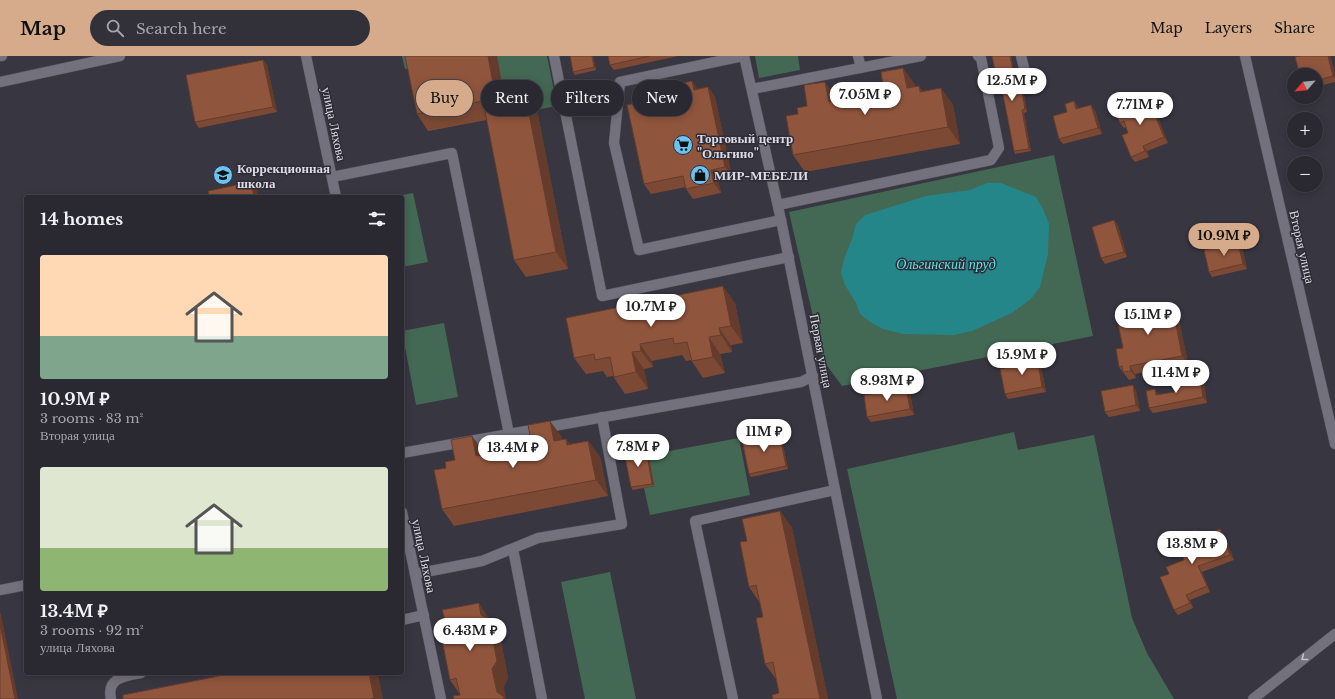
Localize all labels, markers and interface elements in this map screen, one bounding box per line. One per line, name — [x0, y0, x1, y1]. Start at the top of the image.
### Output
search box — [90, 10, 370, 46]
text: Map — [20, 17, 66, 40]
icon: search — [104, 17, 126, 39]
text: Search here — [136, 19, 227, 38]
text: Map — [1150, 19, 1183, 37]
text: Layers — [1205, 19, 1252, 37]
text: Share — [1274, 19, 1315, 37]
pin: 12.5M ₽ — [975, 68, 1049, 102]
north arrow — [1287, 68, 1323, 104]
map controls — [1287, 68, 1323, 192]
text: 12.5M ₽ — [986, 72, 1038, 89]
chip: Buy — [416, 80, 473, 116]
chip: Rent — [481, 80, 543, 116]
chip: Filters — [551, 80, 624, 116]
chip: New — [632, 80, 692, 116]
pin: 7.05M ₽ — [828, 82, 902, 116]
street label: улица Ляхова — [318, 86, 350, 163]
text: 7.05M ₽ — [839, 86, 891, 103]
pin: 7.71M ₽ — [1103, 92, 1177, 126]
text: 7.71M ₽ — [1116, 96, 1164, 113]
button: + — [1287, 112, 1323, 148]
place label: Торговый центр "Ольгино" — [697, 130, 793, 162]
supermarket icon: Торговый центр "Ольгино" — [672, 134, 694, 156]
button: − — [1287, 156, 1323, 192]
place label: Коррекционная школа — [237, 160, 330, 192]
school or university icon: Коррекционная школа — [212, 164, 234, 186]
shop icon: МИР-МЕБЕЛИ — [689, 164, 711, 186]
place label: МИР-МЕБЕЛИ — [714, 167, 808, 184]
icon: filters — [366, 208, 388, 230]
text: 14 homes — [40, 209, 123, 230]
street label: Вторая улица — [1285, 209, 1319, 286]
pin: 10.9M ₽ — [1187, 223, 1261, 257]
text: 10.9M ₽ — [1197, 227, 1251, 244]
water label: Ольгинский пруд — [896, 255, 996, 273]
icon: home — [178, 281, 250, 353]
pin: 10.7M ₽ — [614, 294, 688, 328]
text: 10.7M ₽ — [625, 298, 677, 315]
pin: 15.1M ₽ — [1111, 302, 1185, 336]
text: 15.1M ₽ — [1124, 306, 1172, 323]
street label: Первая улица — [805, 312, 837, 390]
pin: 15.9M ₽ — [985, 342, 1059, 376]
text: 15.9M ₽ — [996, 346, 1048, 363]
pin: 11.4M ₽ — [1139, 360, 1213, 394]
text: 11.4M ₽ — [1151, 364, 1201, 381]
pin: 8.93M ₽ — [850, 368, 924, 402]
text: 8.93M ₽ — [860, 372, 914, 389]
text: 10.9M ₽ — [40, 389, 110, 410]
text: 3 rooms · 83 m² — [40, 410, 143, 427]
pin: 11M ₽ — [736, 419, 792, 453]
text: 11M ₽ — [745, 423, 783, 440]
text: Вторая улица — [40, 427, 115, 444]
pin: 7.8M ₽ — [605, 434, 671, 468]
pin: 13.4M ₽ — [476, 435, 550, 469]
text: 7.8M ₽ — [616, 438, 660, 455]
text: 13.4M ₽ — [487, 439, 539, 456]
icon: home — [178, 493, 250, 565]
street label: улица Ляхова — [408, 518, 440, 595]
pin: 13.8M ₽ — [1155, 531, 1229, 565]
text: 13.8M ₽ — [1166, 535, 1218, 552]
text: 13.4M ₽ — [40, 601, 108, 622]
pin: 6.43M ₽ — [433, 618, 507, 652]
text: 3 rooms · 92 m² — [40, 622, 144, 639]
text: 6.43M ₽ — [443, 622, 497, 639]
text: улица Ляхова — [40, 639, 115, 656]
one-way arrow — [1302, 654, 1309, 661]

